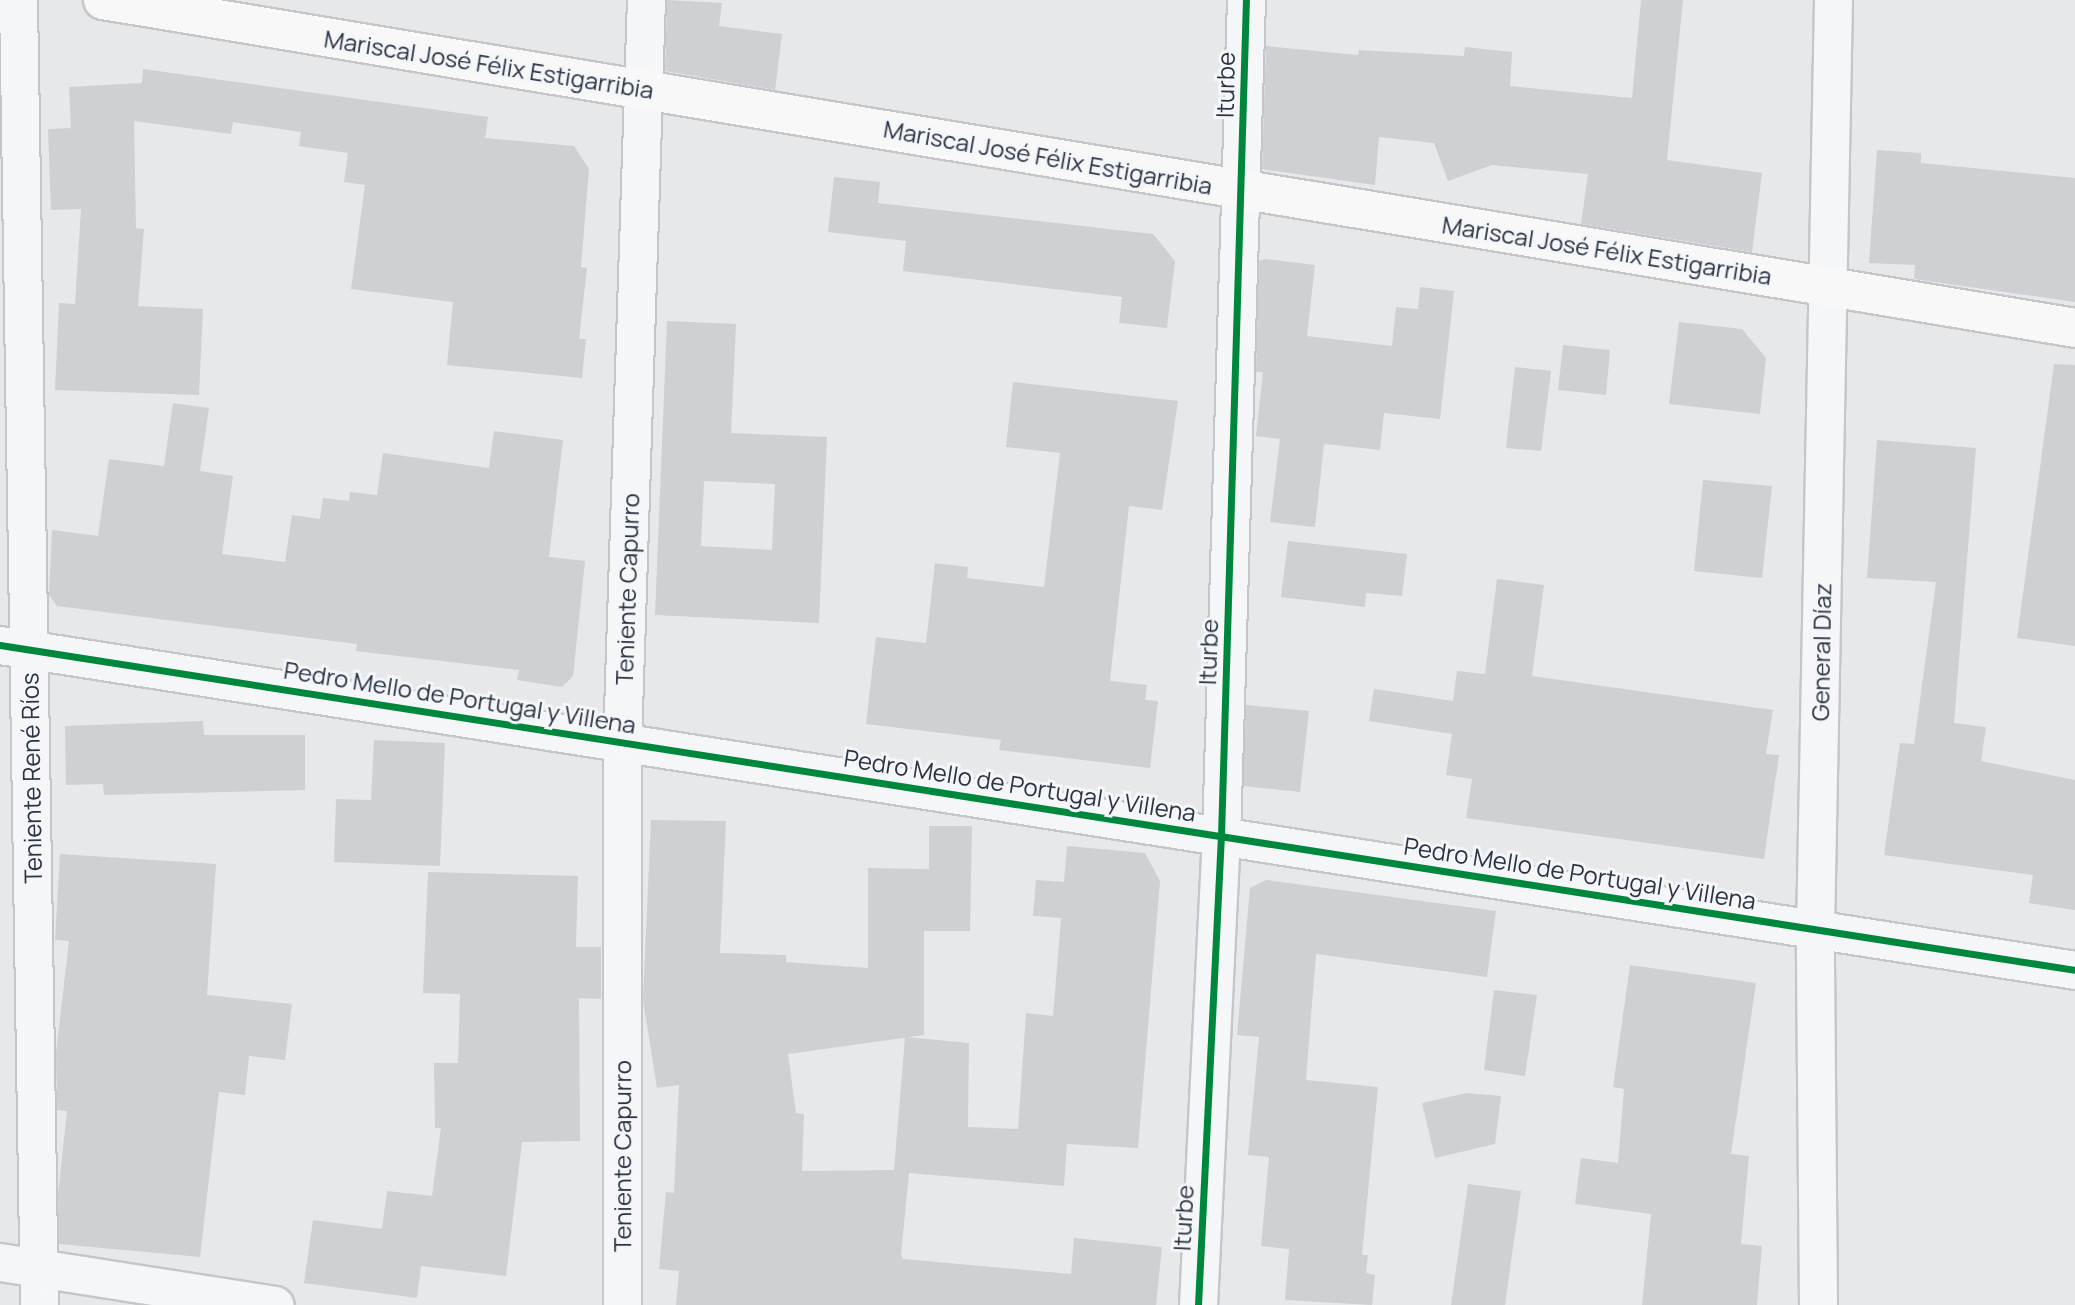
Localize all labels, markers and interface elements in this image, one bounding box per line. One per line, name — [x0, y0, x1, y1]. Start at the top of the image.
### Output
street label: Mariscal José Félix Estigarribia — [322, 24, 656, 104]
street label: Iturbe — [1210, 52, 1240, 118]
street label: Mariscal José Félix Estigarribia — [881, 114, 1215, 200]
street label: Mariscal José Félix Estigarribia — [1440, 210, 1774, 290]
street label: Teniente Capurro — [609, 493, 645, 685]
street label: General Díaz — [1805, 583, 1837, 721]
street label: Iturbe — [1192, 618, 1224, 686]
street label: Pedro Mello de Portugal y Villena — [282, 655, 638, 739]
street label: Teniente René Ríos — [15, 672, 47, 884]
street label: Pedro Mello de Portugal y Villena — [842, 743, 1198, 827]
street label: Pedro Mello de Portugal y Villena — [1402, 831, 1758, 915]
street label: Teniente Capurro — [608, 1060, 636, 1252]
street label: Iturbe — [1167, 1184, 1199, 1252]

